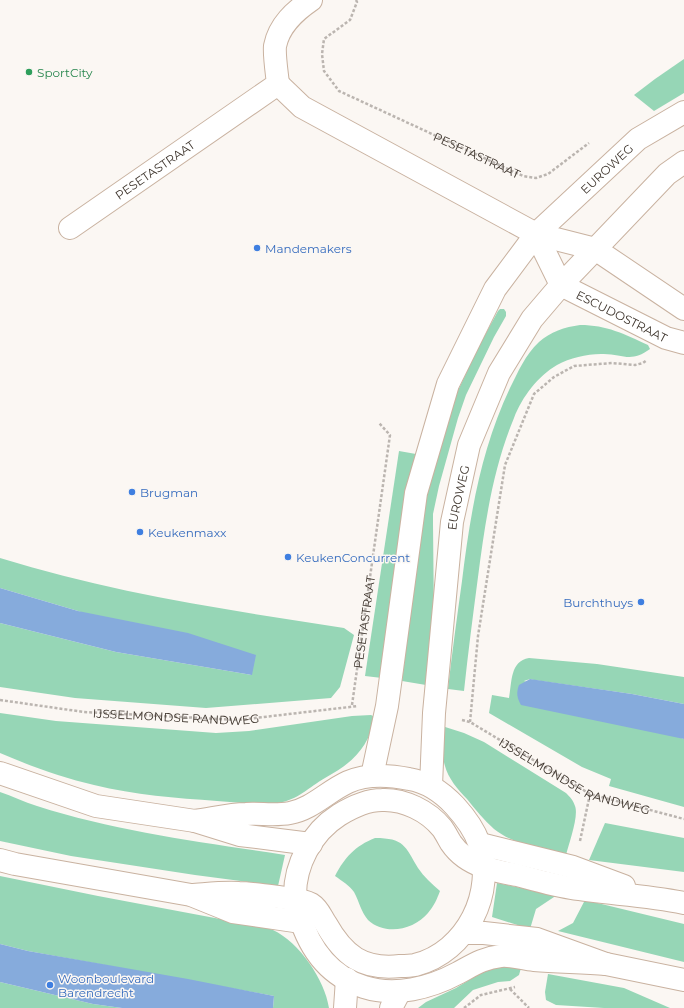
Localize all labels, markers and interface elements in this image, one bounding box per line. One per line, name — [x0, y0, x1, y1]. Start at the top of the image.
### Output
place label: SportCity — [37, 65, 93, 80]
marker: SportCity — [24, 67, 34, 77]
street label: PESETASTRAAT — [431, 128, 523, 181]
street label: PESETASTRAAT — [112, 136, 198, 202]
street label: EUROWEG — [577, 140, 636, 197]
place label: Mandemakers — [265, 241, 352, 256]
marker: Mandemakers — [252, 243, 262, 253]
street label: ESCUDOSTRAAT — [574, 286, 670, 345]
street label: EUROWEG — [444, 463, 472, 531]
place label: Brugman — [140, 485, 198, 500]
marker: Brugman — [127, 487, 137, 497]
place label: Keukenmaxx — [148, 525, 227, 540]
marker: Keukenmaxx — [135, 527, 145, 537]
place label: KeukenConcurrent — [296, 550, 410, 565]
marker: KeukenConcurrent — [283, 552, 293, 562]
street label: PESETASTRAAT — [350, 574, 378, 669]
place label: Burchthuys — [563, 595, 633, 610]
marker: Burchthuys — [636, 597, 646, 607]
street label: IJSSELMONDSE RANDWEG — [92, 705, 260, 728]
street label: IJSSELMONDSE RANDWEG — [497, 734, 652, 817]
place label: Woonboulevard Barendrecht — [58, 971, 154, 1000]
marker: Woonboulevard Barendrecht — [45, 980, 55, 990]

